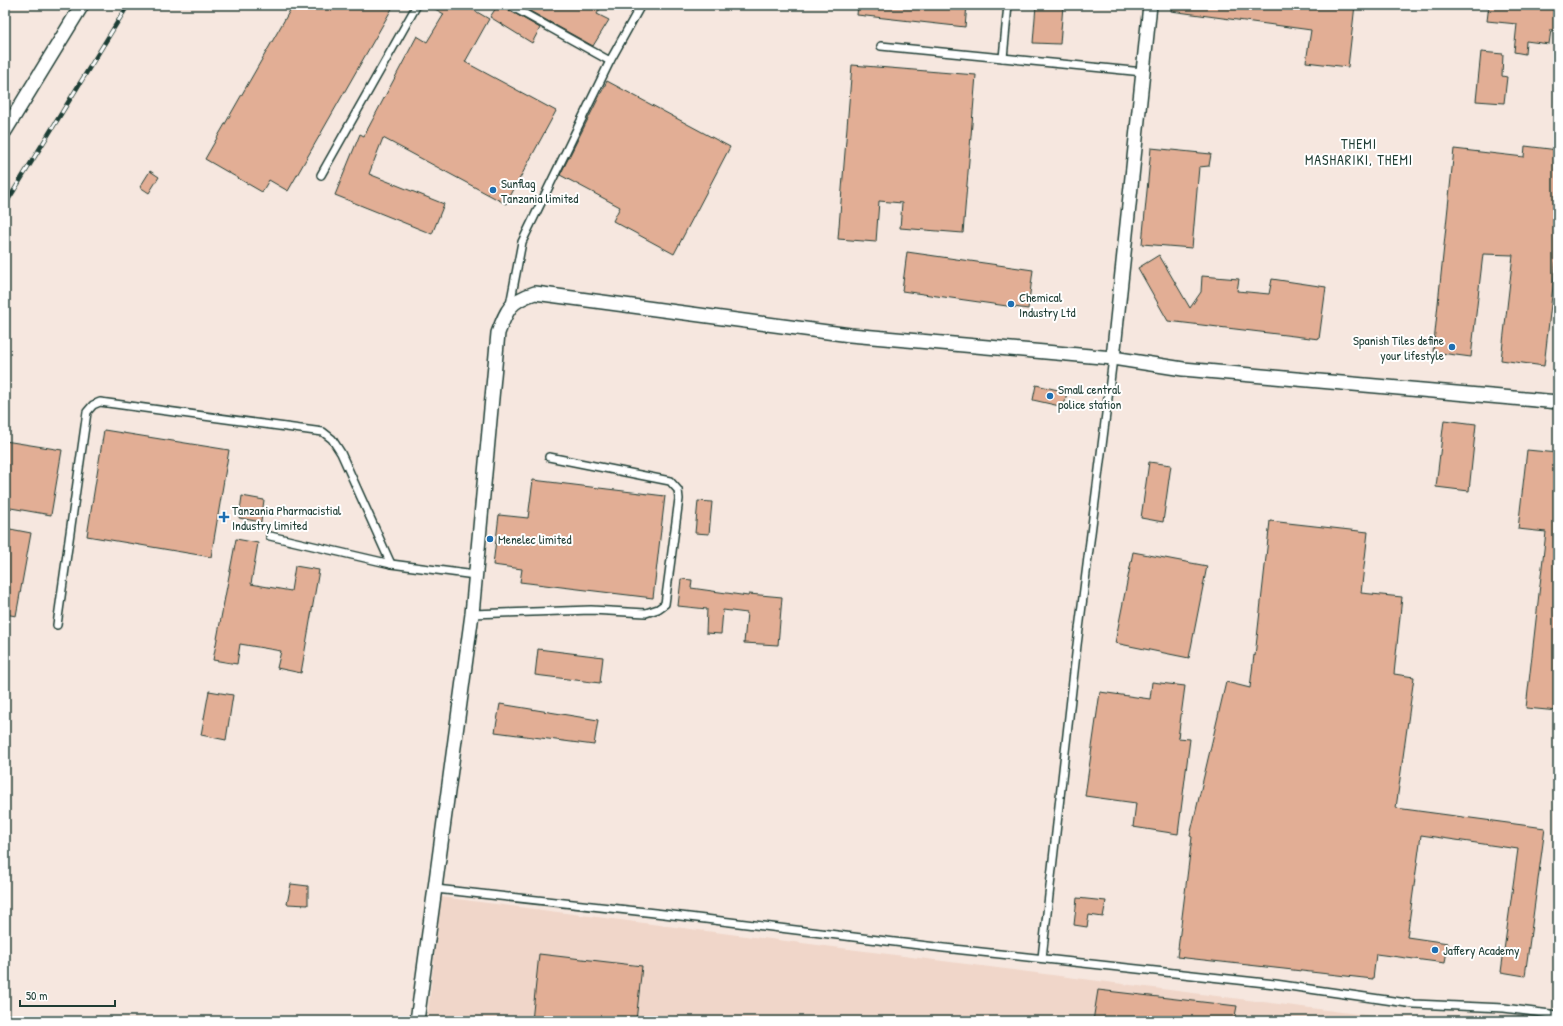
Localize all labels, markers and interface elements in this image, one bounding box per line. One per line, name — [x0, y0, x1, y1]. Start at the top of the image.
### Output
district label: THEMI MASHARIKI, THEMI — [1305, 134, 1413, 169]
place label: Sunflag Tanzania limited — [501, 174, 578, 207]
marker: Sunflag Tanzania limited — [488, 185, 498, 195]
place label: Chemical Industry Ltd — [1019, 288, 1076, 321]
marker: Chemical Industry Ltd — [1006, 299, 1016, 309]
place label: Spanish Tiles define your lifestyle — [1353, 331, 1444, 364]
marker: Spanish Tiles define your lifestyle — [1447, 342, 1457, 352]
place label: Small central police station — [1058, 380, 1122, 413]
marker: Small central police station — [1045, 391, 1055, 401]
place label: Tanzania Pharmacistial Industry limited — [232, 501, 342, 534]
marker: Tanzania Pharmacistial Industry limited — [219, 512, 229, 522]
place label: Menelec limited — [498, 530, 571, 548]
marker: Menelec limited — [485, 534, 495, 544]
place label: Jaffery Academy — [1443, 941, 1520, 959]
marker: Jaffery Academy — [1430, 945, 1440, 955]
scale bar — [20, 982, 115, 1008]
text: 50 m — [26, 987, 47, 1004]

